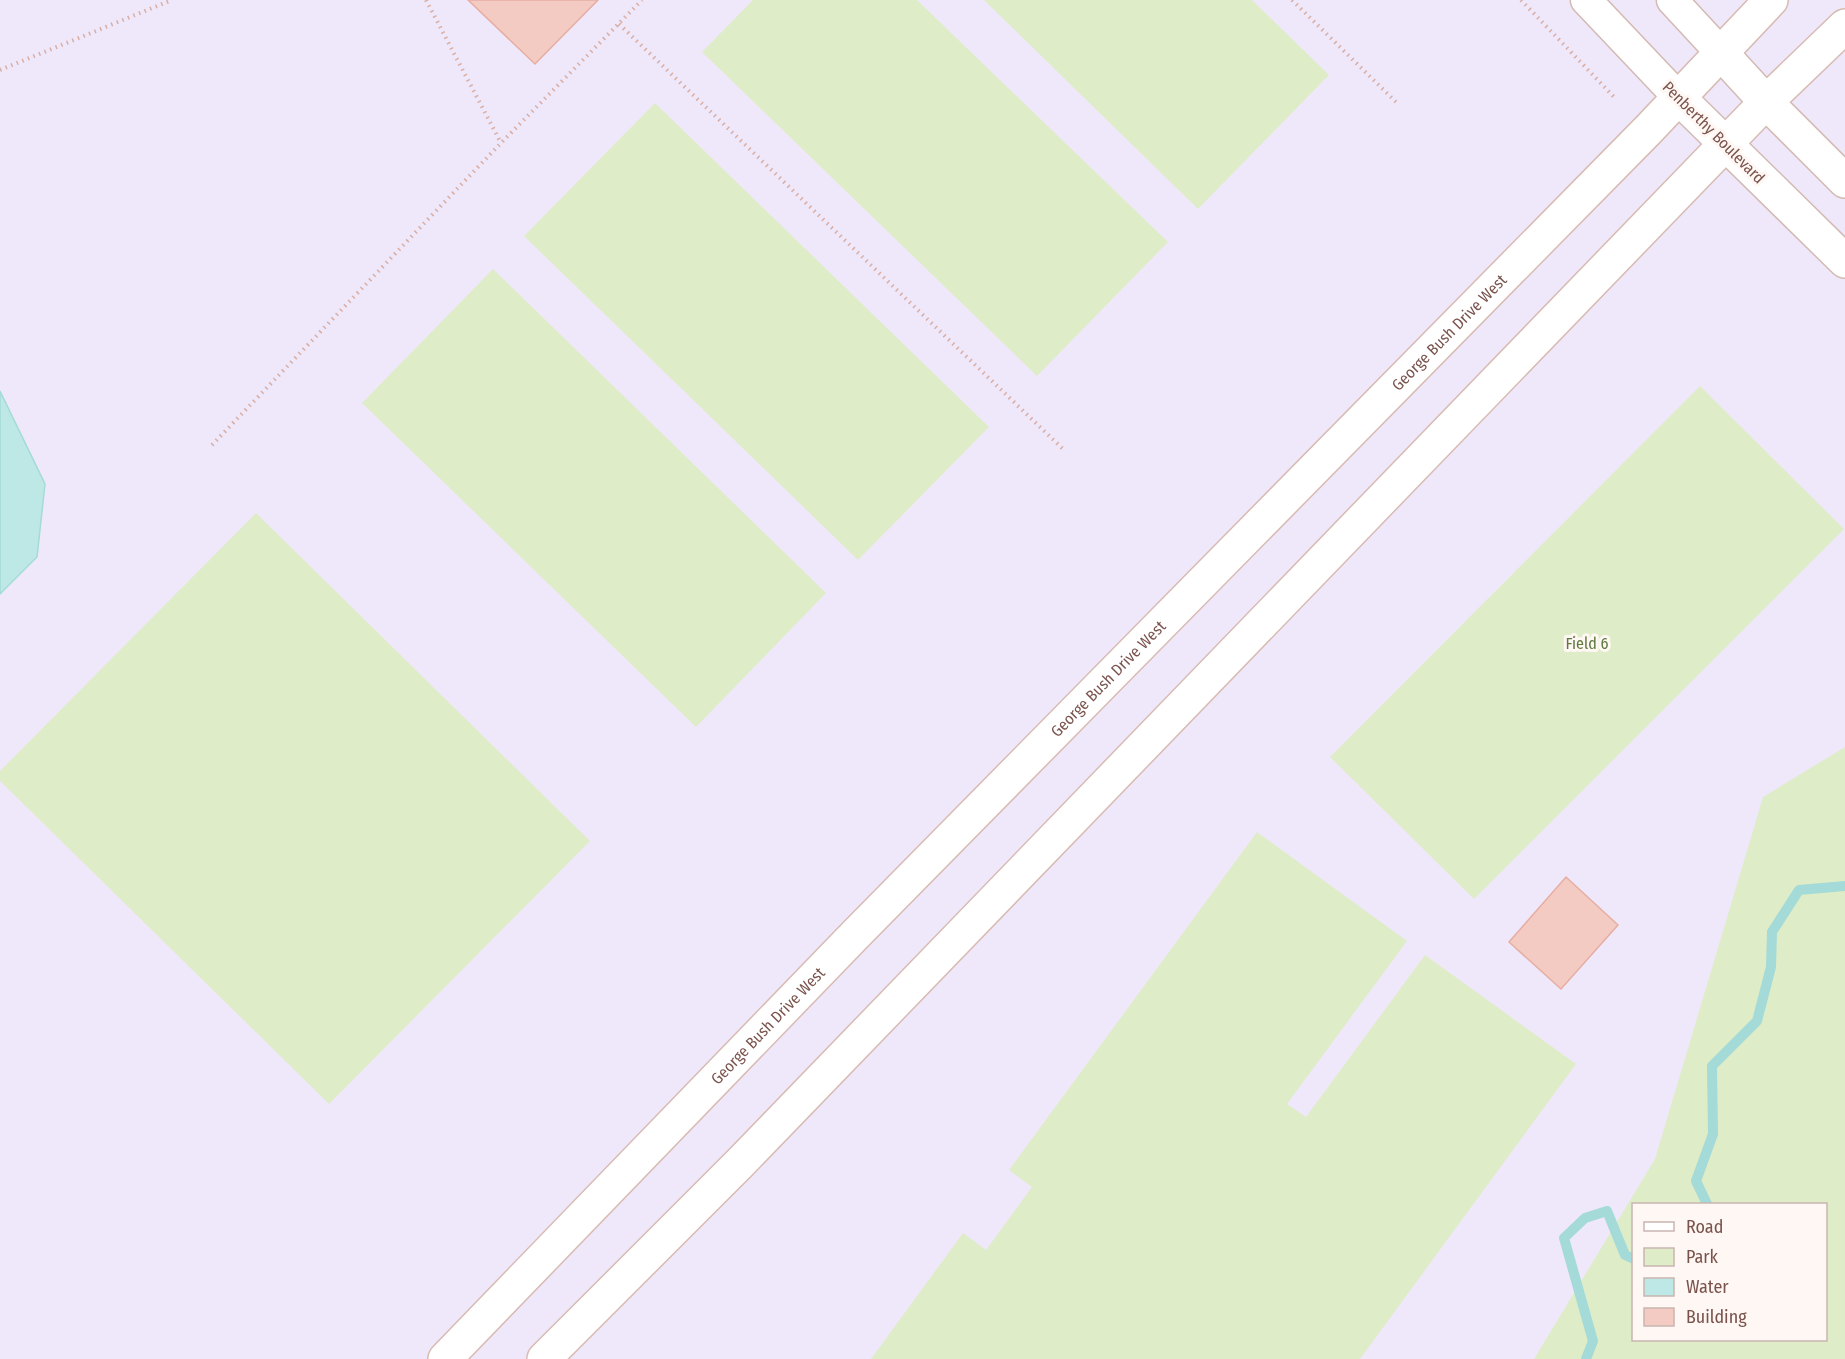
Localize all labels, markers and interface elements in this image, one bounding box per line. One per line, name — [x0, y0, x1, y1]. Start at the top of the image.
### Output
street label: Penberthy Boulevard — [1659, 77, 1769, 187]
street label: George Bush Drive West — [1388, 270, 1511, 395]
street label: George Bush Drive West — [1047, 616, 1170, 741]
park label: Field 6 — [1566, 634, 1608, 653]
street label: George Bush Drive West — [707, 963, 829, 1088]
legend — [1632, 1203, 1827, 1341]
text: Road — [1686, 1216, 1723, 1238]
text: Park — [1686, 1246, 1719, 1268]
text: Water — [1686, 1276, 1729, 1298]
text: Building — [1686, 1306, 1747, 1328]

